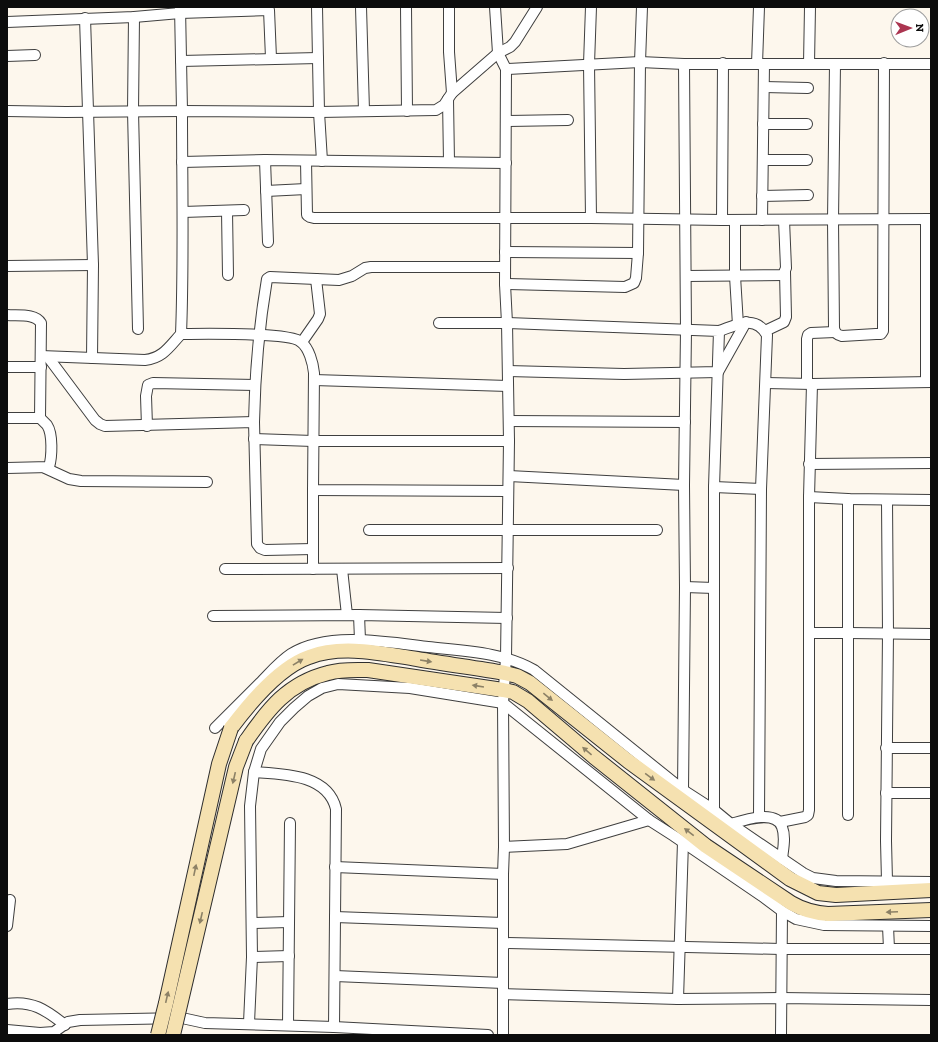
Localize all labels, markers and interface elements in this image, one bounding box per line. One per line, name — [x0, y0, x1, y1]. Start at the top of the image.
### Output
north arrow — [890, 8, 930, 48]
text: N — [913, 24, 926, 33]
one-way arrow — [420, 658, 432, 664]
one-way arrow — [292, 659, 304, 666]
one-way arrow — [472, 683, 484, 689]
one-way arrow — [542, 693, 553, 701]
one-way arrow — [581, 747, 592, 756]
one-way arrow — [230, 772, 236, 784]
one-way arrow — [645, 773, 655, 781]
one-way arrow — [683, 828, 694, 836]
one-way arrow — [193, 864, 199, 876]
one-way arrow — [885, 909, 898, 915]
one-way arrow — [197, 912, 203, 924]
one-way arrow — [165, 991, 171, 1003]

